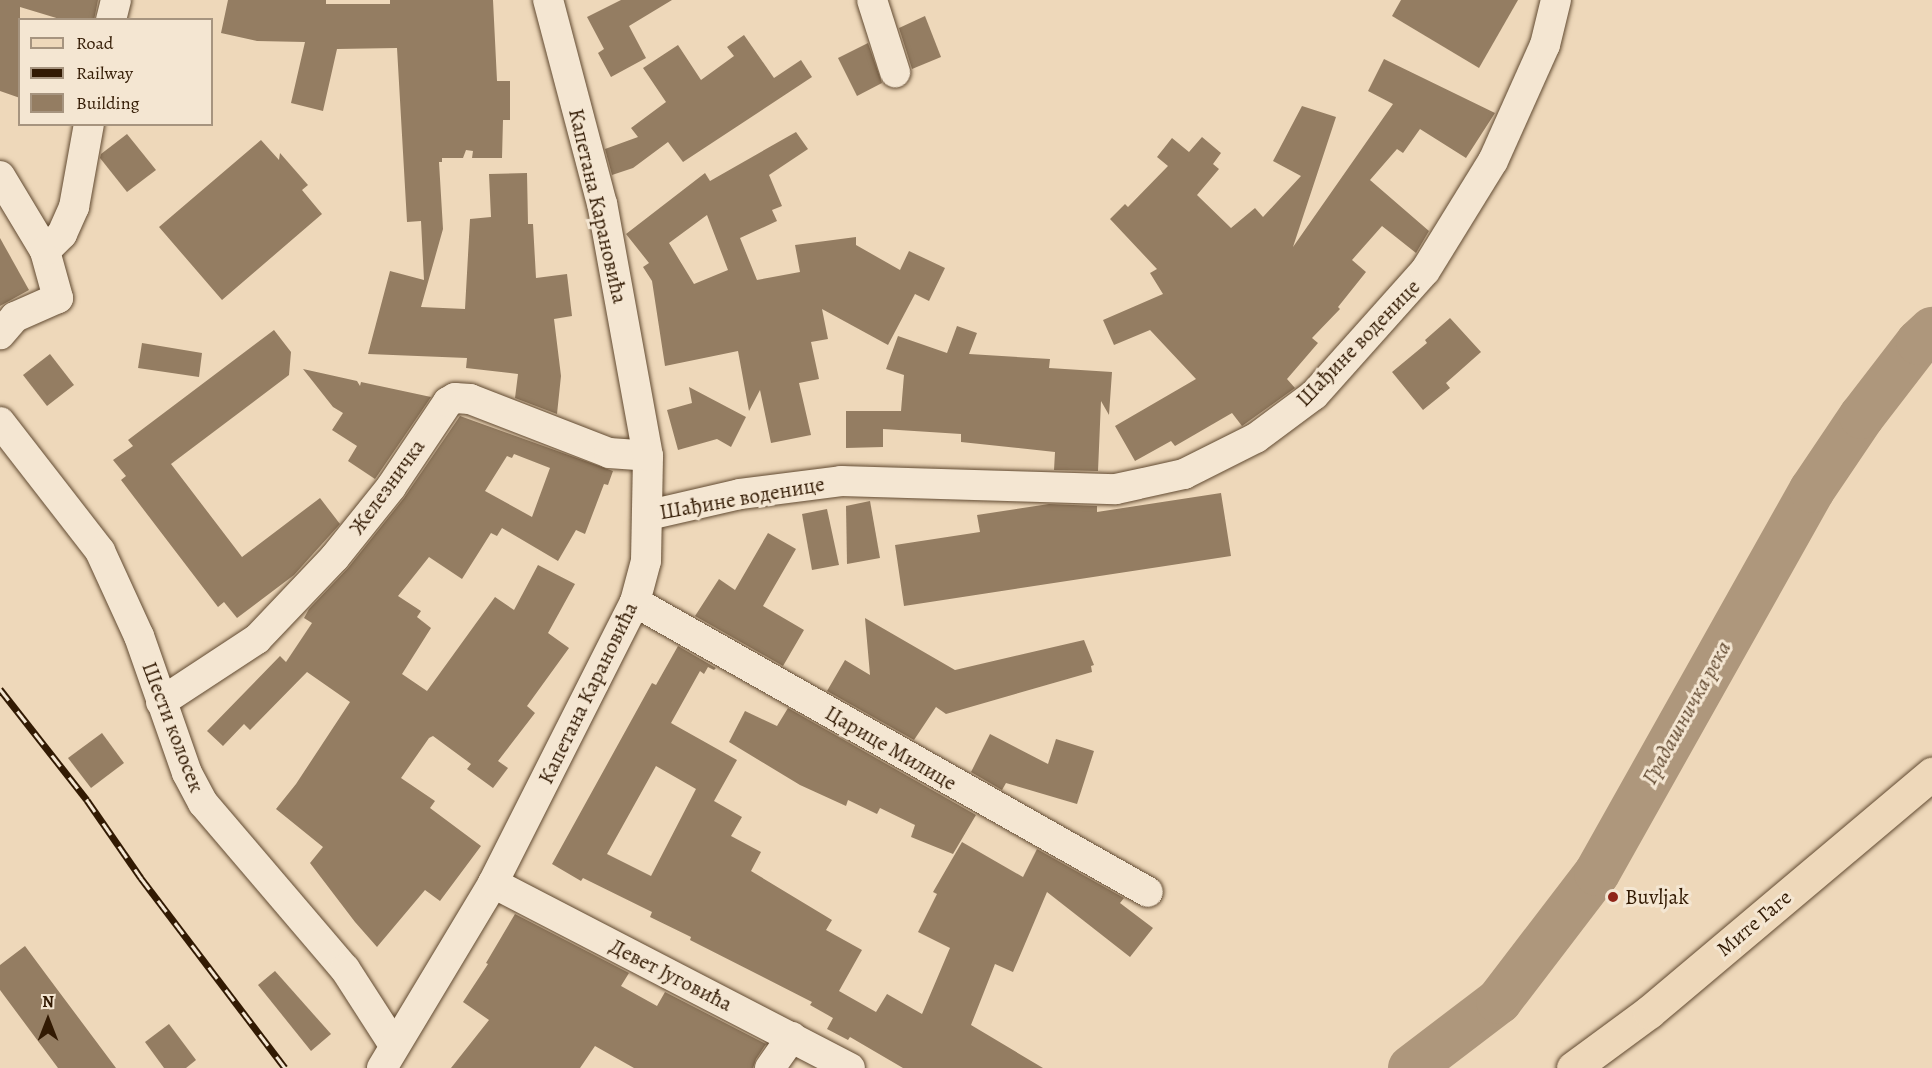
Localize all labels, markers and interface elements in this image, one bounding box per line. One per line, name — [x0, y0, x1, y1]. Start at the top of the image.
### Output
legend — [18, 18, 213, 126]
text: Road — [76, 31, 113, 55]
text: Railway — [76, 61, 133, 85]
text: Building — [76, 91, 140, 115]
street label: Капетана Карановића — [563, 106, 633, 306]
street label: Шађине воденице — [1291, 274, 1425, 412]
street label: Железничка — [344, 434, 430, 540]
street label: Шађине воденице — [657, 471, 827, 525]
street label: Капетана Карановића — [533, 598, 643, 788]
water label: Градашничка река — [1637, 637, 1737, 789]
street label: Шести колосек — [137, 658, 209, 796]
street label: Царице Милице — [821, 700, 961, 796]
place label: Buvljak — [1625, 884, 1689, 910]
street label: Мите Гаге — [1711, 884, 1797, 962]
marker: Buvljak — [1606, 890, 1620, 904]
street label: Девет Југовића — [606, 933, 736, 1017]
north arrow — [18, 990, 78, 1050]
text: N — [42, 991, 54, 1013]

